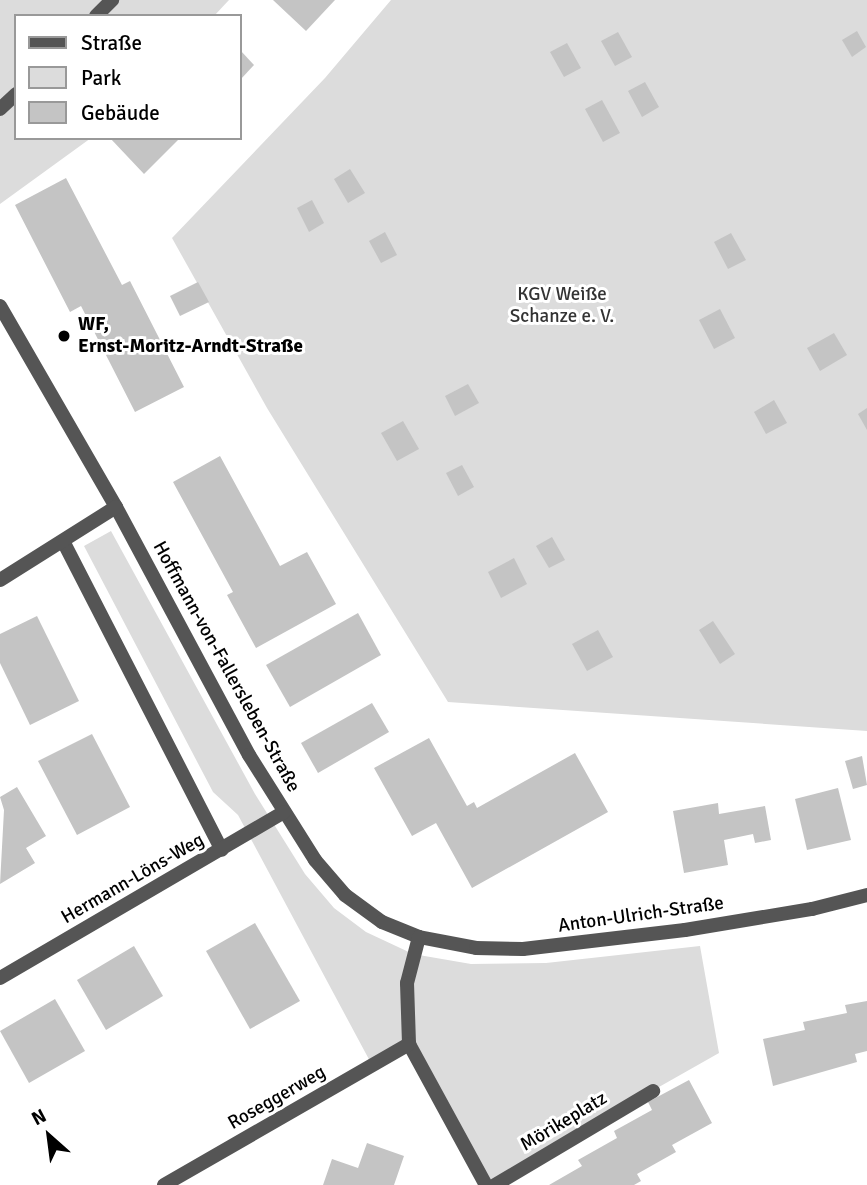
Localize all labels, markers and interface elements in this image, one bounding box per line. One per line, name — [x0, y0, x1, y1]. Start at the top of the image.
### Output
legend — [14, 14, 242, 140]
text: Straße — [81, 30, 142, 56]
text: Park — [81, 65, 121, 91]
text: Gebäude — [81, 100, 160, 126]
park label: KGV Weiße Schanze e. V. — [510, 284, 614, 328]
place label: WF, Ernst-Moritz-Arndt-Straße — [78, 314, 303, 358]
marker: WF, Ernst-Moritz-Arndt-Straße — [56, 328, 72, 344]
street label: Hoffmann-von-Fallersleben-Straße — [147, 538, 305, 796]
street label: Hermann-Löns-Weg — [58, 829, 208, 929]
street label: Anton-Ulrich-Straße — [557, 892, 725, 938]
street label: Roseggerweg — [224, 1061, 330, 1135]
street label: Mörikeplatz — [517, 1087, 611, 1157]
north arrow — [14, 1101, 84, 1171]
text: N — [28, 1104, 51, 1131]

